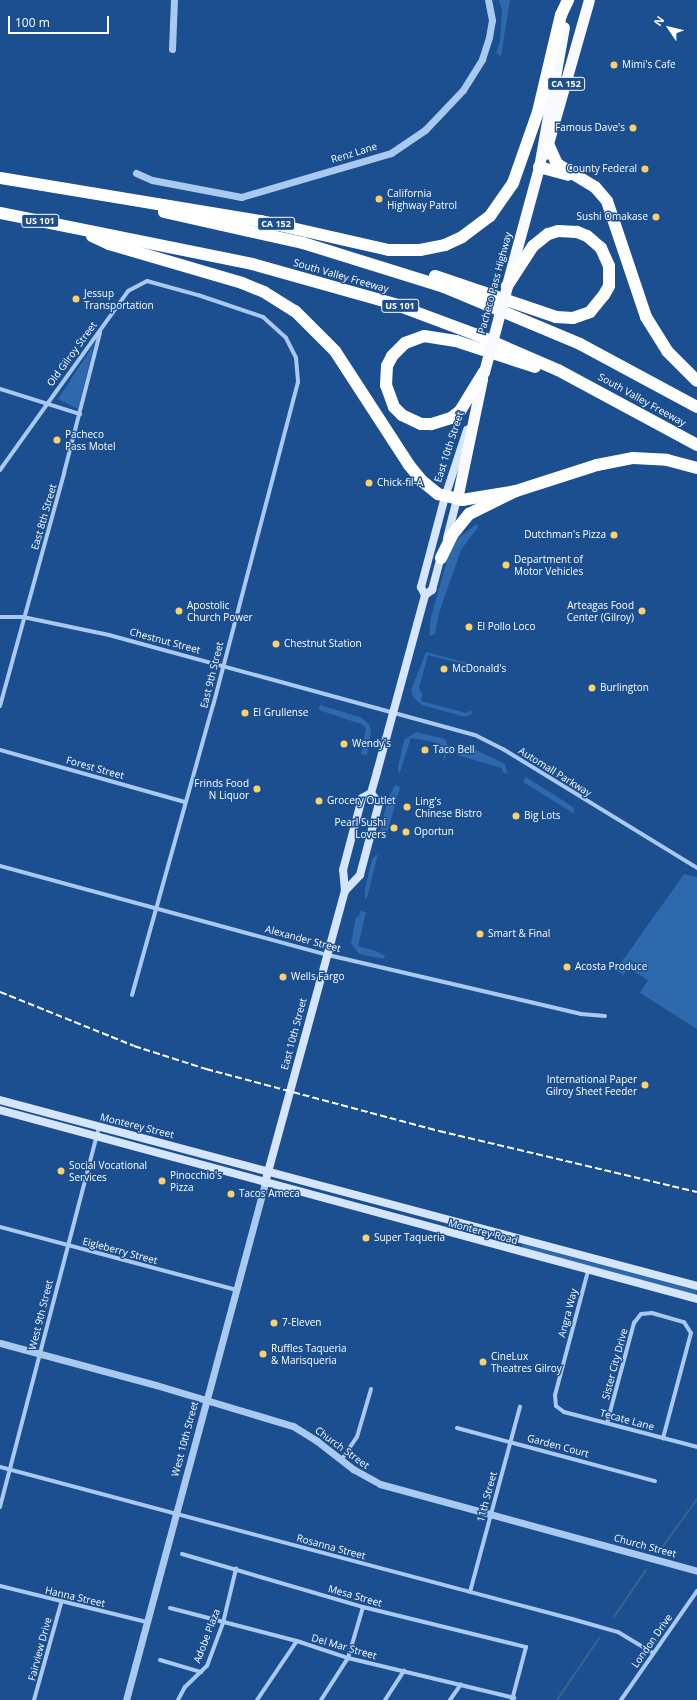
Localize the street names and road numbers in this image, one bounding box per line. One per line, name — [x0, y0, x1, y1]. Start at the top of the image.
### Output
road number: CA 152 — [547, 77, 585, 91]
street label: Renz Lane — [329, 140, 379, 166]
road number: US 101 — [21, 214, 59, 228]
road number: CA 152 — [257, 217, 295, 231]
street label: Pacheco Pass Highway — [476, 231, 514, 335]
street label: South Valley Freeway — [292, 257, 390, 295]
road number: US 101 — [381, 299, 419, 313]
street label: Old Gilroy Street — [45, 319, 99, 389]
street label: South Valley Freeway — [596, 371, 688, 429]
street label: East 10th Street — [432, 410, 466, 484]
street label: East 8th Street — [29, 483, 59, 551]
street label: Chestnut Street — [128, 626, 202, 656]
street label: East 9th Street — [198, 641, 226, 709]
street label: Automall Parkway — [516, 745, 594, 799]
street label: Forest Street — [65, 754, 125, 782]
street label: Alexander Street — [264, 923, 342, 955]
street label: East 10th Street — [279, 997, 309, 1071]
street label: Monterey Street — [99, 1111, 175, 1141]
street label: Monterey Road — [447, 1217, 519, 1247]
street label: Eigleberry Street — [81, 1235, 159, 1267]
street label: West 9th Street — [27, 1279, 55, 1351]
street label: Angra Way — [556, 1287, 580, 1339]
street label: Sister City Drive — [600, 1327, 630, 1401]
street label: West 10th Street — [169, 1400, 201, 1478]
street label: Tecate Lane — [599, 1407, 655, 1433]
street label: Church Street — [313, 1424, 371, 1472]
street label: Garden Court — [526, 1432, 590, 1460]
street label: 11th Street — [475, 1470, 499, 1524]
street label: Rosanna Street — [295, 1532, 367, 1562]
street label: Church Street — [612, 1532, 678, 1560]
street label: Mesa Street — [327, 1583, 383, 1609]
street label: Hanna Street — [44, 1584, 106, 1610]
street label: Adobe Plaza — [191, 1607, 223, 1665]
street label: London Drive — [629, 1612, 675, 1670]
street label: Fairview Drive — [26, 1616, 54, 1682]
street label: Del Mar Street — [310, 1632, 378, 1662]

